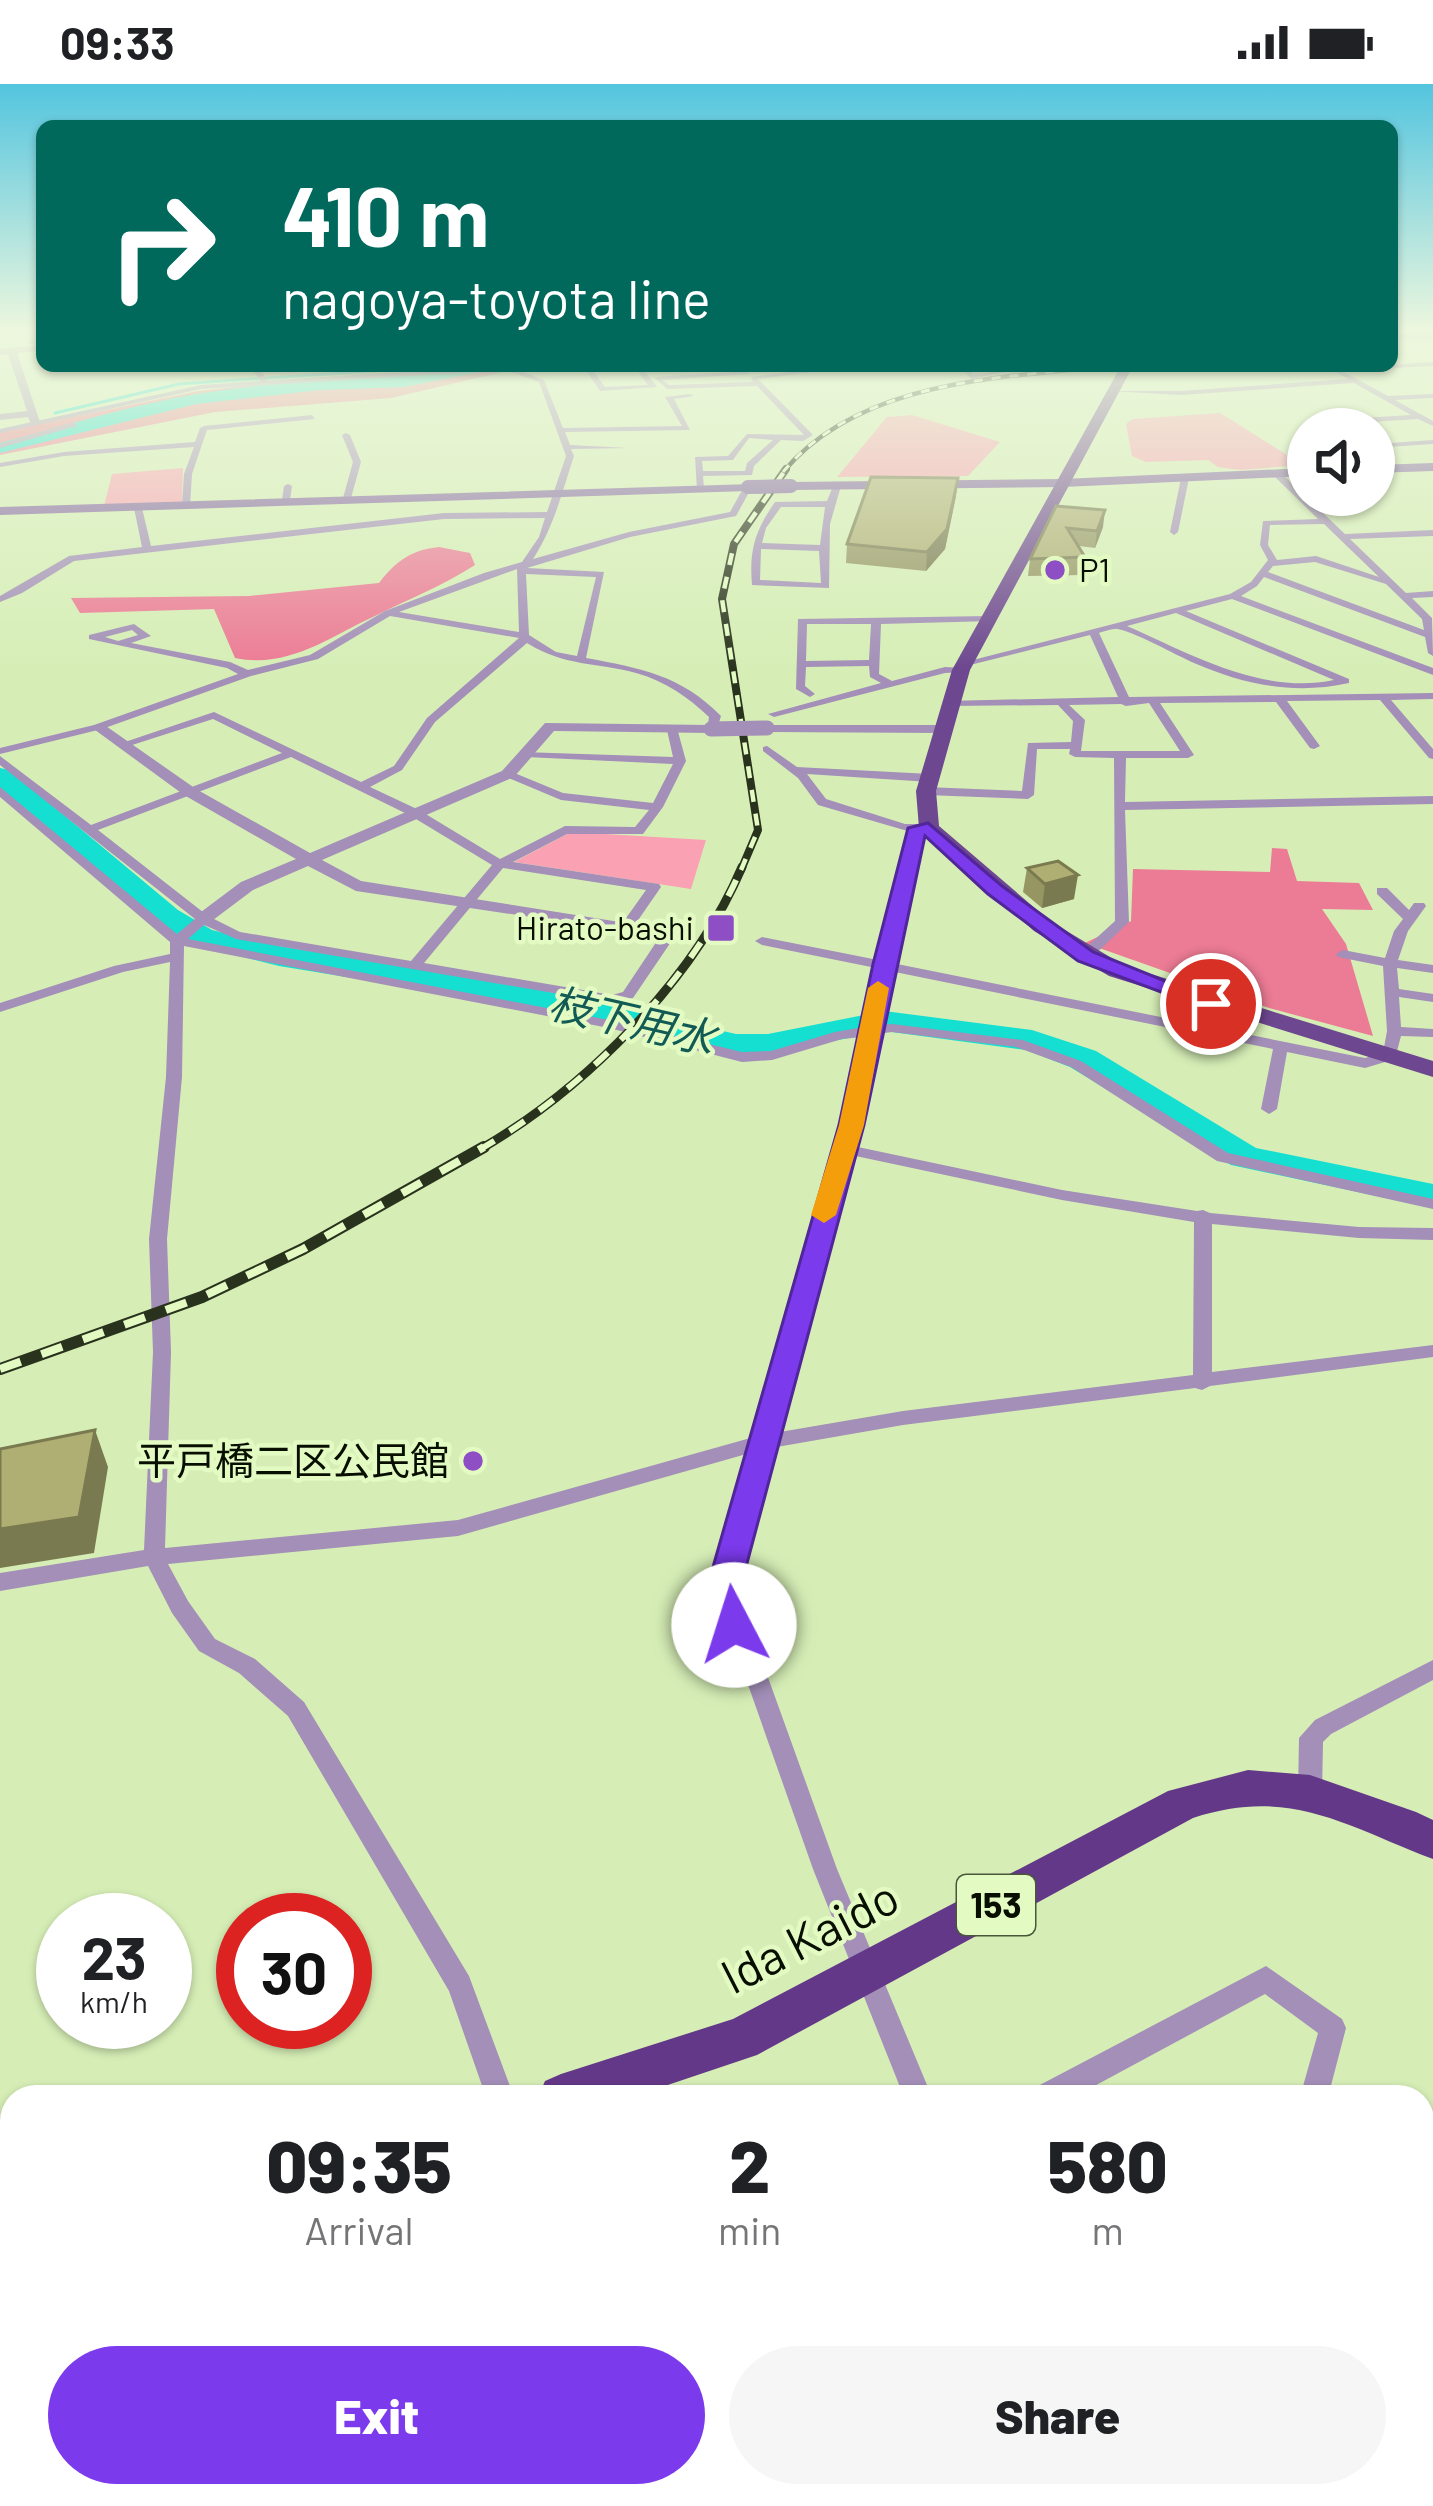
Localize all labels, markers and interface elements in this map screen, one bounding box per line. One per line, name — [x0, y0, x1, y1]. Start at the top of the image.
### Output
text: 09:33 — [60, 15, 175, 69]
text: 410 m — [282, 163, 489, 264]
icon: right — [84, 168, 240, 324]
text: nagoya-toyota line — [282, 265, 711, 330]
map controls — [1287, 408, 1395, 516]
button: sound — [1287, 408, 1395, 516]
place label: P1 — [1079, 549, 1110, 589]
marker: P1 — [1042, 557, 1068, 583]
place label: Hirato-bashi — [516, 907, 694, 947]
marker: Hirato-bashi — [705, 912, 737, 944]
pin — [1160, 953, 1262, 1055]
icon: arrive — [1178, 971, 1244, 1037]
water label: 枝下用水 — [545, 976, 724, 1063]
place label: 平戸橋二区公民館 — [137, 1436, 449, 1483]
marker: 平戸橋二区公民館 — [460, 1448, 486, 1474]
position arrow — [671, 1562, 797, 1688]
street label: Ida Kaido — [711, 1866, 907, 2004]
road number: 153 — [957, 1875, 1035, 1935]
speed limit sign: 30 — [216, 1893, 372, 2049]
text: 23 — [81, 1920, 147, 1992]
text: km/h — [80, 1983, 148, 2019]
text: 09:35 — [266, 2121, 452, 2207]
text: 2 — [729, 2121, 770, 2207]
text: 580 — [1048, 2121, 1168, 2207]
text: Arrival — [304, 2206, 414, 2253]
text: min — [718, 2206, 781, 2253]
text: m — [1091, 2206, 1124, 2253]
button: Exit — [48, 2346, 705, 2484]
button: Share — [729, 2346, 1386, 2484]

